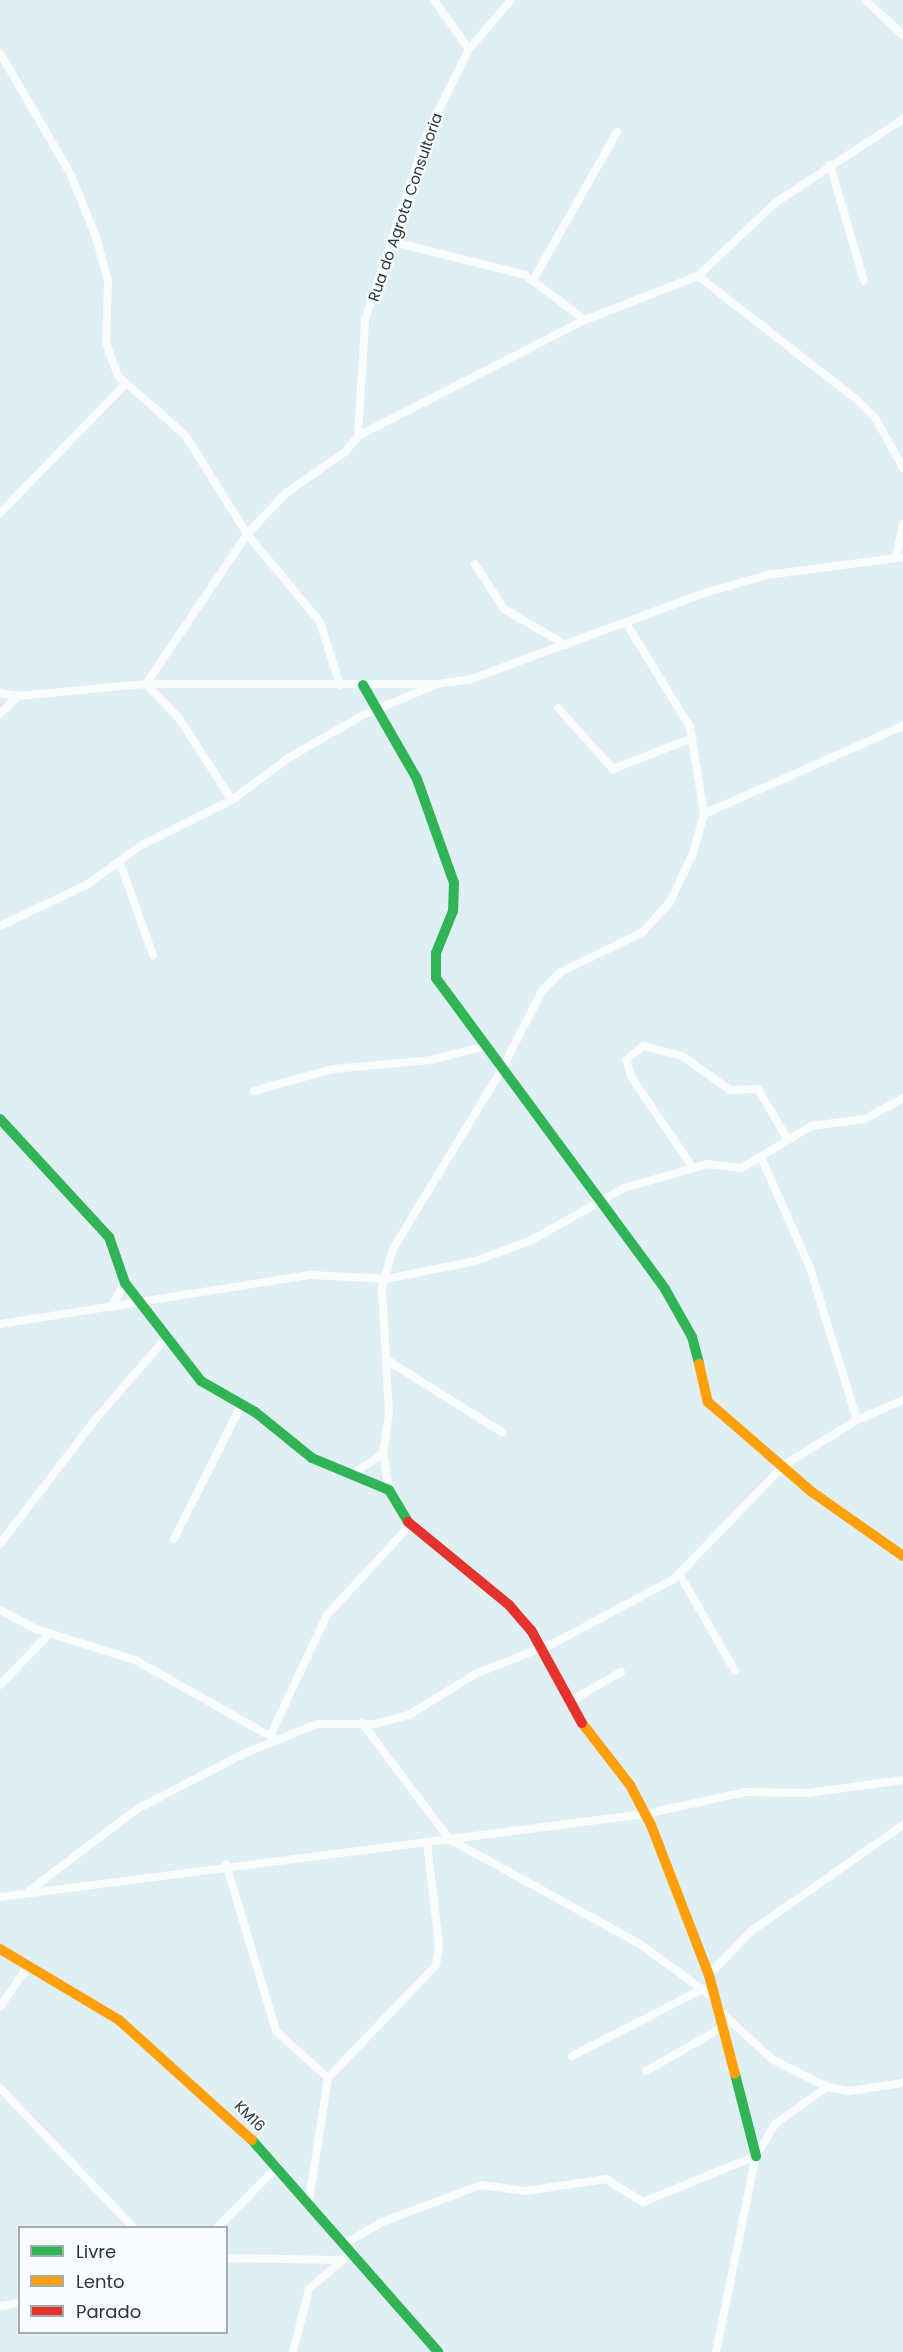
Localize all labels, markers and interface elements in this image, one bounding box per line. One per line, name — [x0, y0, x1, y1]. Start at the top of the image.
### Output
street label: Rua do Agrota Consultoria — [364, 110, 446, 304]
street label: KM16 — [231, 2097, 269, 2135]
legend — [18, 2226, 228, 2334]
text: Livre — [76, 2239, 116, 2264]
text: Lento — [76, 2269, 125, 2294]
text: Parado — [76, 2299, 141, 2324]

